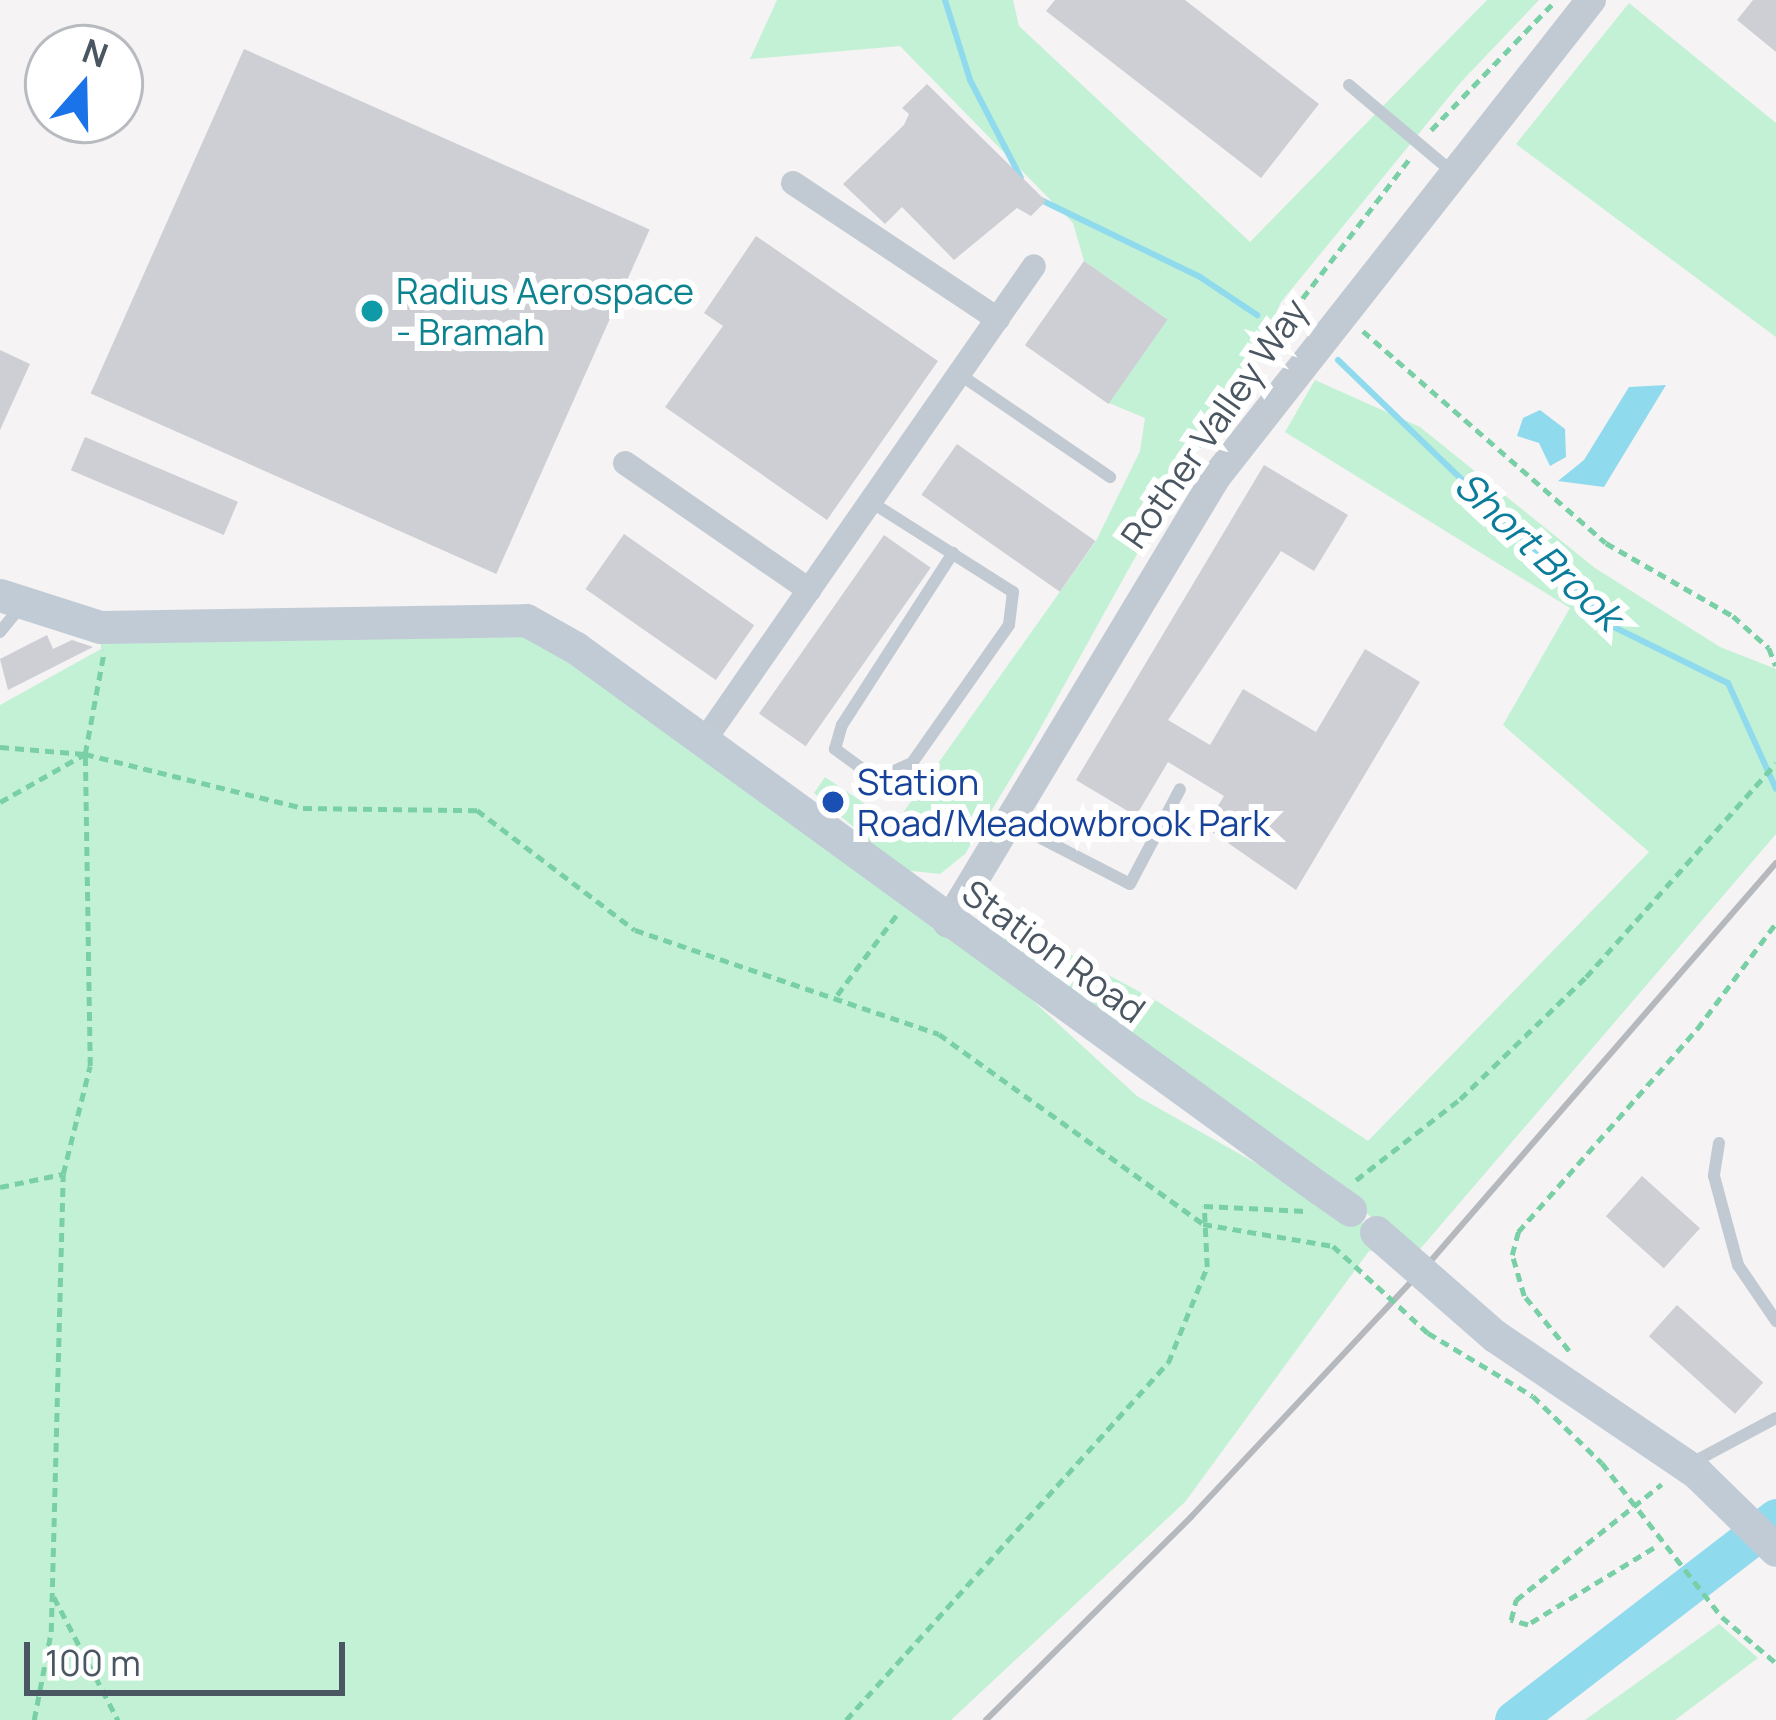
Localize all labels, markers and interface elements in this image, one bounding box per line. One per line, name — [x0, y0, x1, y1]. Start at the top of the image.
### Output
north arrow — [24, 24, 144, 144]
text: N — [77, 27, 114, 78]
place label: Radius Aerospace - Bramah — [396, 268, 694, 353]
street label: Rother Valley Way — [1112, 290, 1316, 556]
marker: Radius Aerospace - Bramah — [359, 298, 385, 324]
water label: Short Brook — [1446, 461, 1632, 639]
place label: Station Road/Meadowbrook Park — [857, 759, 1270, 844]
marker: Station Road/Meadowbrook Park — [820, 789, 846, 815]
street label: Station Road — [954, 870, 1154, 1032]
scale bar — [30, 1618, 351, 1692]
text: 100 m — [45, 1638, 141, 1687]

